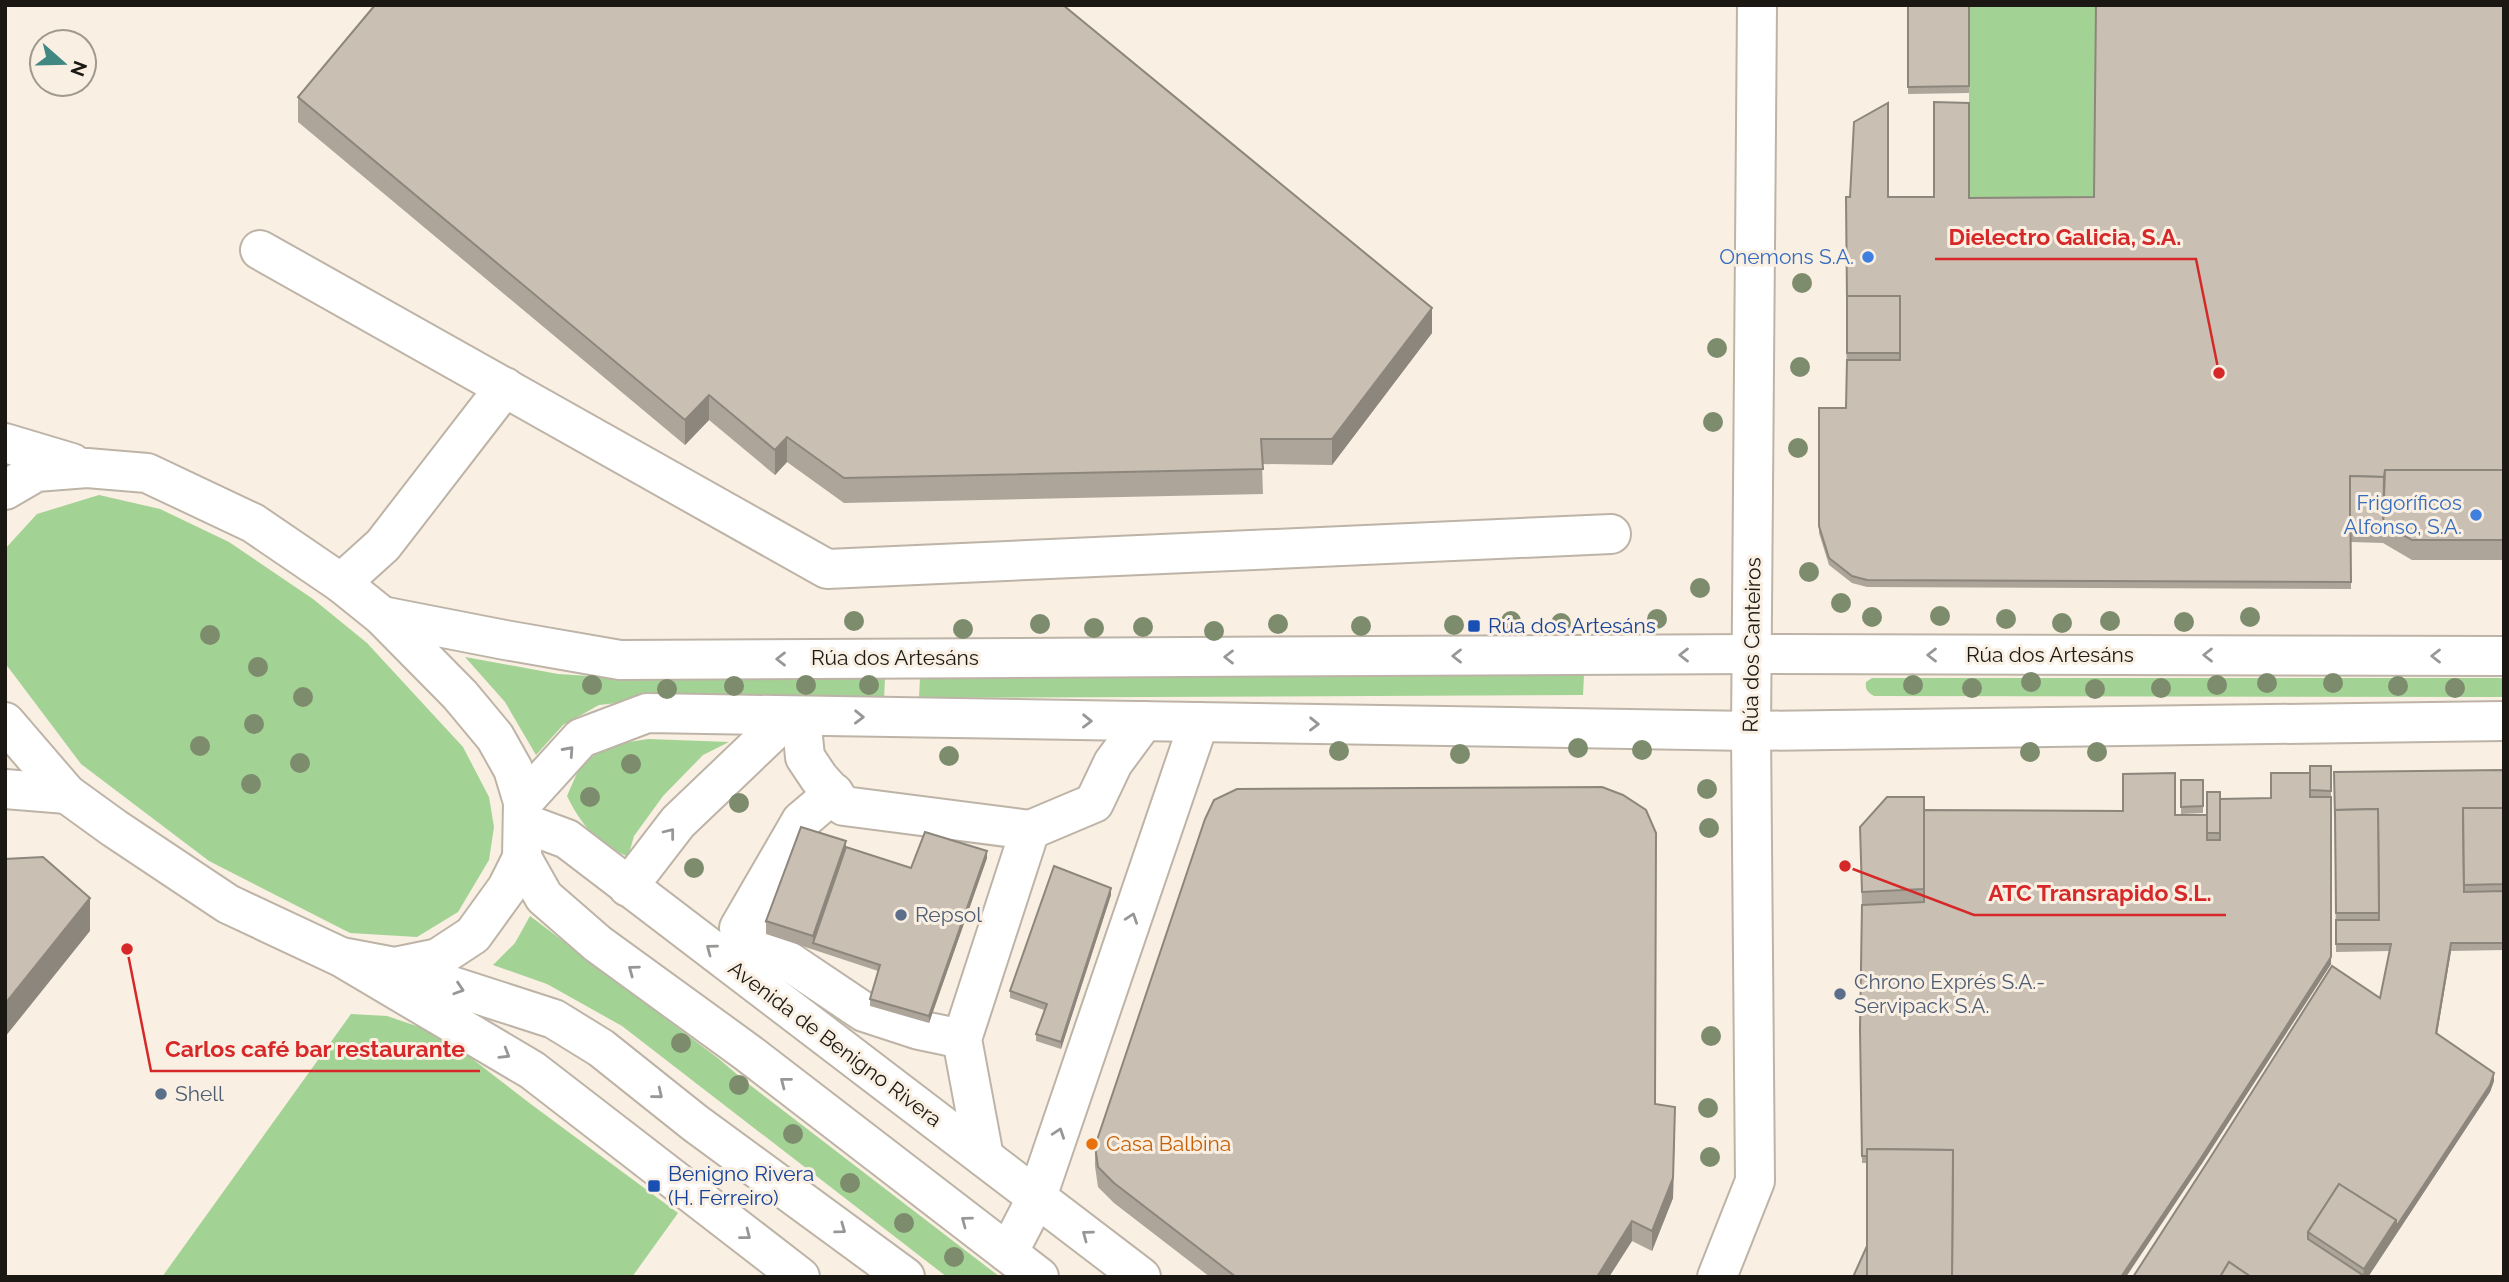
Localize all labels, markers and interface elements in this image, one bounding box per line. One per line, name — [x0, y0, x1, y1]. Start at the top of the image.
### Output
north arrow — [28, 28, 98, 98]
text: N — [66, 58, 92, 79]
callout: Dielectro Galicia, S.A. — [1935, 215, 2196, 259]
text: Dielectro Galicia, S.A. — [1949, 223, 2181, 250]
place label: Onemons S.A. — [1719, 244, 1854, 269]
marker: Onemons S.A. — [1860, 249, 1876, 265]
place label: Frigoríficos Alfonso, S.A. — [2344, 490, 2462, 539]
marker: Frigoríficos Alfonso, S.A. — [2468, 507, 2484, 523]
street label: Rúa dos Canteiros — [1737, 557, 1766, 733]
place label: Rúa dos Artesáns — [1488, 613, 1656, 638]
marker: Rúa dos Artesáns — [1466, 618, 1482, 634]
street label: Rúa dos Artesáns — [1966, 642, 2134, 667]
street label: Rúa dos Artesáns — [811, 645, 979, 670]
one-way arrow — [1679, 647, 1689, 663]
one-way arrow — [1926, 647, 1936, 663]
one-way arrow — [2202, 647, 2213, 663]
one-way arrow — [1451, 648, 1462, 664]
one-way arrow — [2430, 648, 2440, 664]
one-way arrow — [1224, 649, 1234, 665]
one-way arrow — [776, 651, 786, 667]
one-way arrow — [855, 709, 865, 725]
one-way arrow — [1082, 713, 1093, 728]
one-way arrow — [1310, 716, 1320, 732]
one-way arrow — [561, 746, 573, 759]
one-way arrow — [662, 828, 674, 841]
callout: ATC Transrapido S.L. — [1974, 871, 2226, 915]
text: ATC Transrapido S.L. — [1988, 879, 2212, 906]
place label: Repsol — [915, 902, 982, 927]
marker: Repsol — [893, 907, 909, 923]
one-way arrow — [1124, 912, 1138, 924]
one-way arrow — [706, 945, 718, 958]
street label: Avenida de Benigno Rivera — [724, 955, 947, 1132]
one-way arrow — [629, 965, 641, 978]
place label: Chrono Exprés S.A.- Servipack S.A. — [1854, 969, 2045, 1018]
one-way arrow — [452, 981, 465, 995]
marker: Chrono Exprés S.A.- Servipack S.A. — [1832, 986, 1848, 1002]
callout: Carlos café bar restaurante — [151, 1027, 480, 1071]
text: Carlos café bar restaurante — [165, 1035, 465, 1062]
one-way arrow — [498, 1046, 511, 1059]
one-way arrow — [780, 1078, 793, 1091]
place label: Shell — [175, 1081, 224, 1106]
one-way arrow — [650, 1085, 662, 1098]
marker: Shell — [153, 1086, 169, 1102]
one-way arrow — [1051, 1127, 1065, 1139]
place label: Casa Balbina — [1106, 1131, 1231, 1156]
marker: Casa Balbina — [1084, 1136, 1100, 1152]
place label: Benigno Rivera (H. Ferreiro) — [668, 1161, 814, 1210]
marker: Benigno Rivera (H. Ferreiro) — [646, 1178, 662, 1194]
one-way arrow — [961, 1216, 973, 1229]
one-way arrow — [833, 1221, 845, 1233]
one-way arrow — [738, 1226, 750, 1239]
one-way arrow — [1082, 1231, 1095, 1244]

